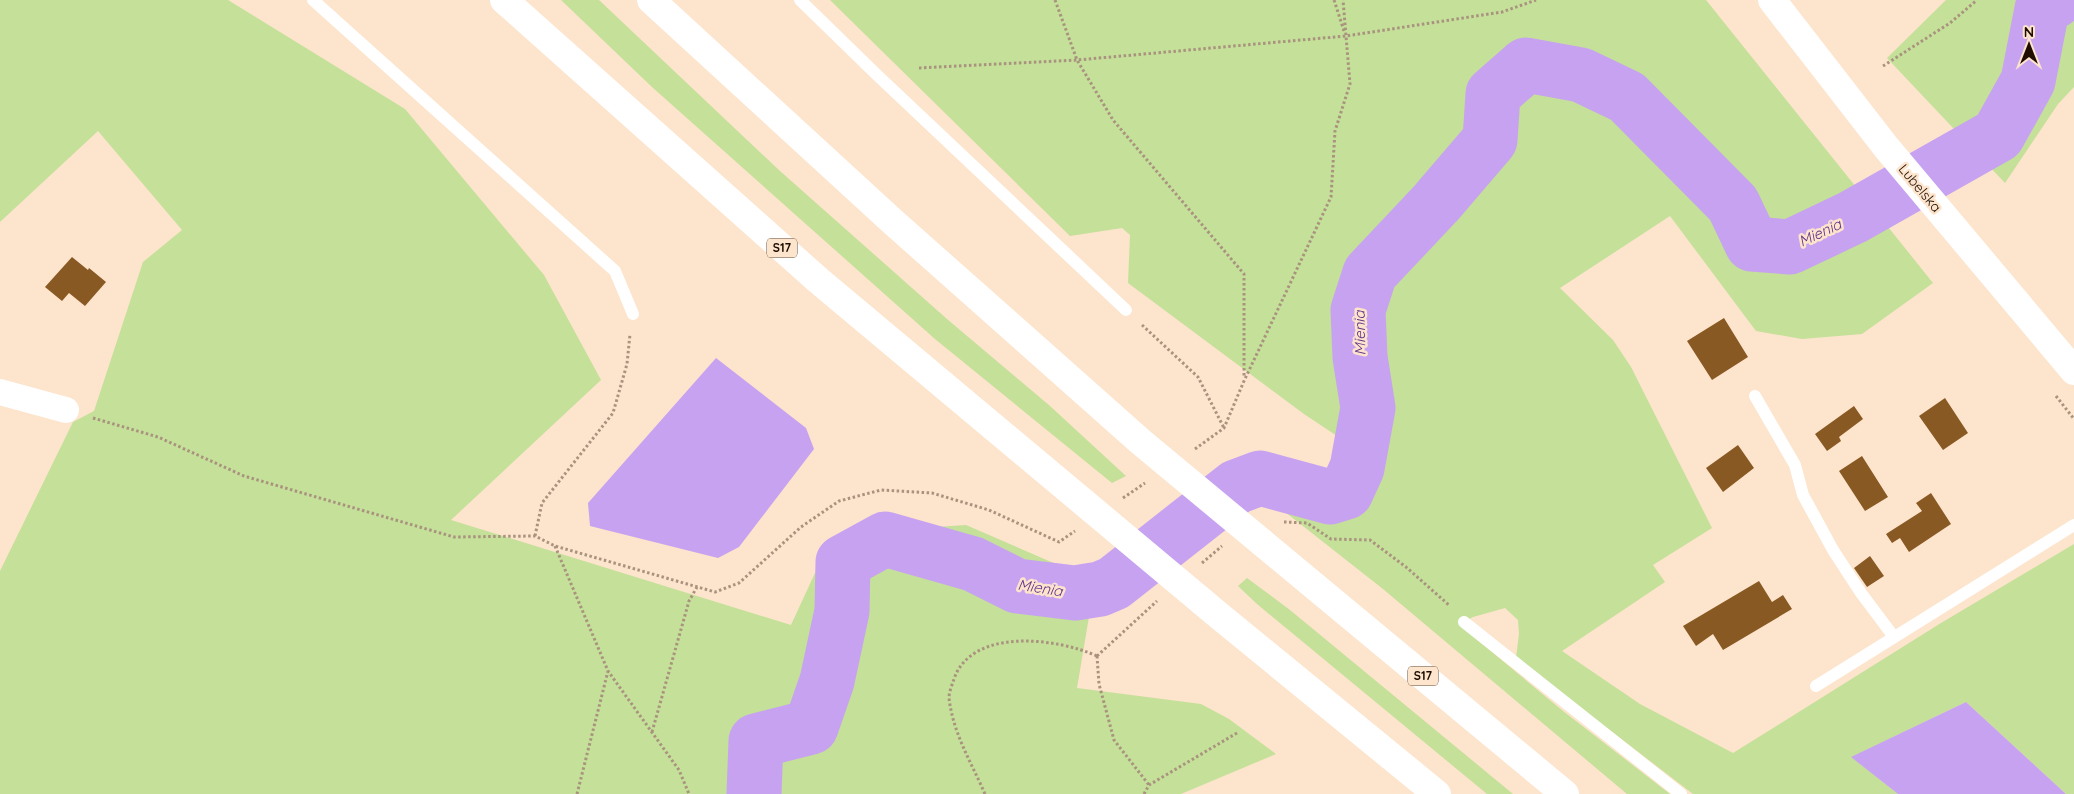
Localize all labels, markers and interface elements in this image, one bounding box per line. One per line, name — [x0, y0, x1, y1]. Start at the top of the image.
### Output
north arrow — [2004, 20, 2054, 70]
text: N — [2024, 23, 2034, 41]
street label: Lubelska — [1895, 160, 1945, 216]
water label: Mienia — [1795, 214, 1845, 251]
road number: S17 — [767, 238, 797, 258]
water label: Mienia — [1350, 309, 1369, 356]
water label: Mienia — [1016, 575, 1065, 601]
road number: S17 — [1408, 666, 1438, 686]

